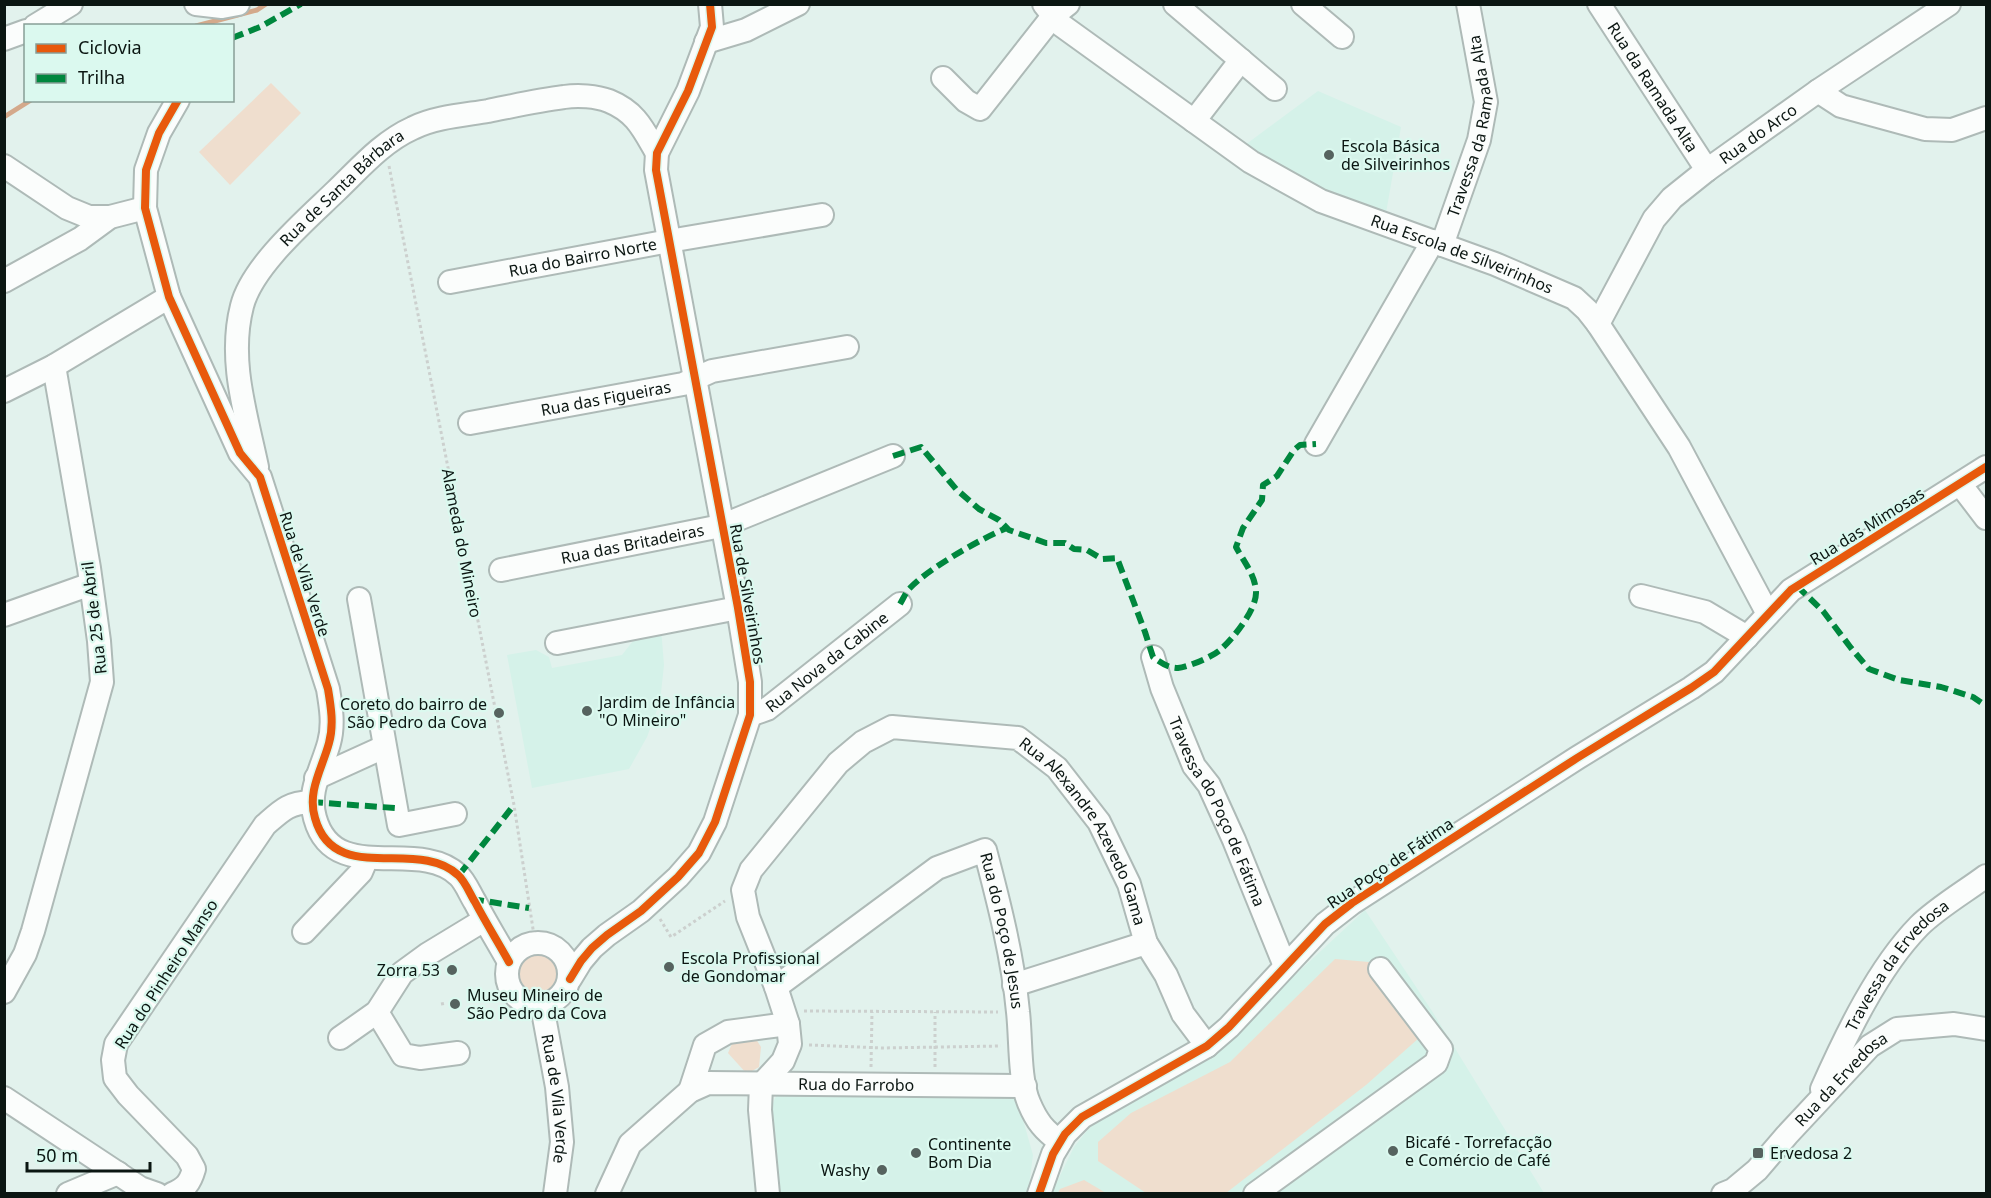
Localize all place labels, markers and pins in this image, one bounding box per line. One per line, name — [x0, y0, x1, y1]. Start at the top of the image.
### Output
place label: Escola Básica de Silveirinhos — [1341, 135, 1450, 175]
marker: Escola Básica de Silveirinhos — [1322, 148, 1336, 162]
place label: Jardim de Infância "O Mineiro" — [597, 691, 735, 731]
place label: Coreto do bairro de São Pedro da Cova — [340, 693, 487, 733]
marker: Jardim de Infância "O Mineiro" — [580, 704, 594, 718]
marker: Coreto do bairro de São Pedro da Cova — [492, 706, 506, 720]
place label: Escola Profissional de Gondomar — [681, 947, 820, 987]
place label: Zorra 53 — [377, 959, 440, 981]
marker: Escola Profissional de Gondomar — [662, 960, 676, 974]
marker: Zorra 53 — [445, 963, 459, 977]
place label: Museu Mineiro de São Pedro da Cova — [467, 984, 607, 1024]
marker: Museu Mineiro de São Pedro da Cova — [448, 997, 462, 1011]
place label: Bicafé - Torrefacção e Comércio de Café — [1405, 1131, 1552, 1171]
place label: Continente Bom Dia — [928, 1133, 1011, 1173]
place label: Ervedosa 2 — [1770, 1142, 1852, 1164]
marker: Bicafé - Torrefacção e Comércio de Café — [1386, 1144, 1400, 1158]
marker: Continente Bom Dia — [909, 1146, 923, 1160]
marker: Ervedosa 2 — [1751, 1146, 1765, 1160]
place label: Washy — [821, 1159, 871, 1181]
marker: Washy — [875, 1163, 889, 1177]

